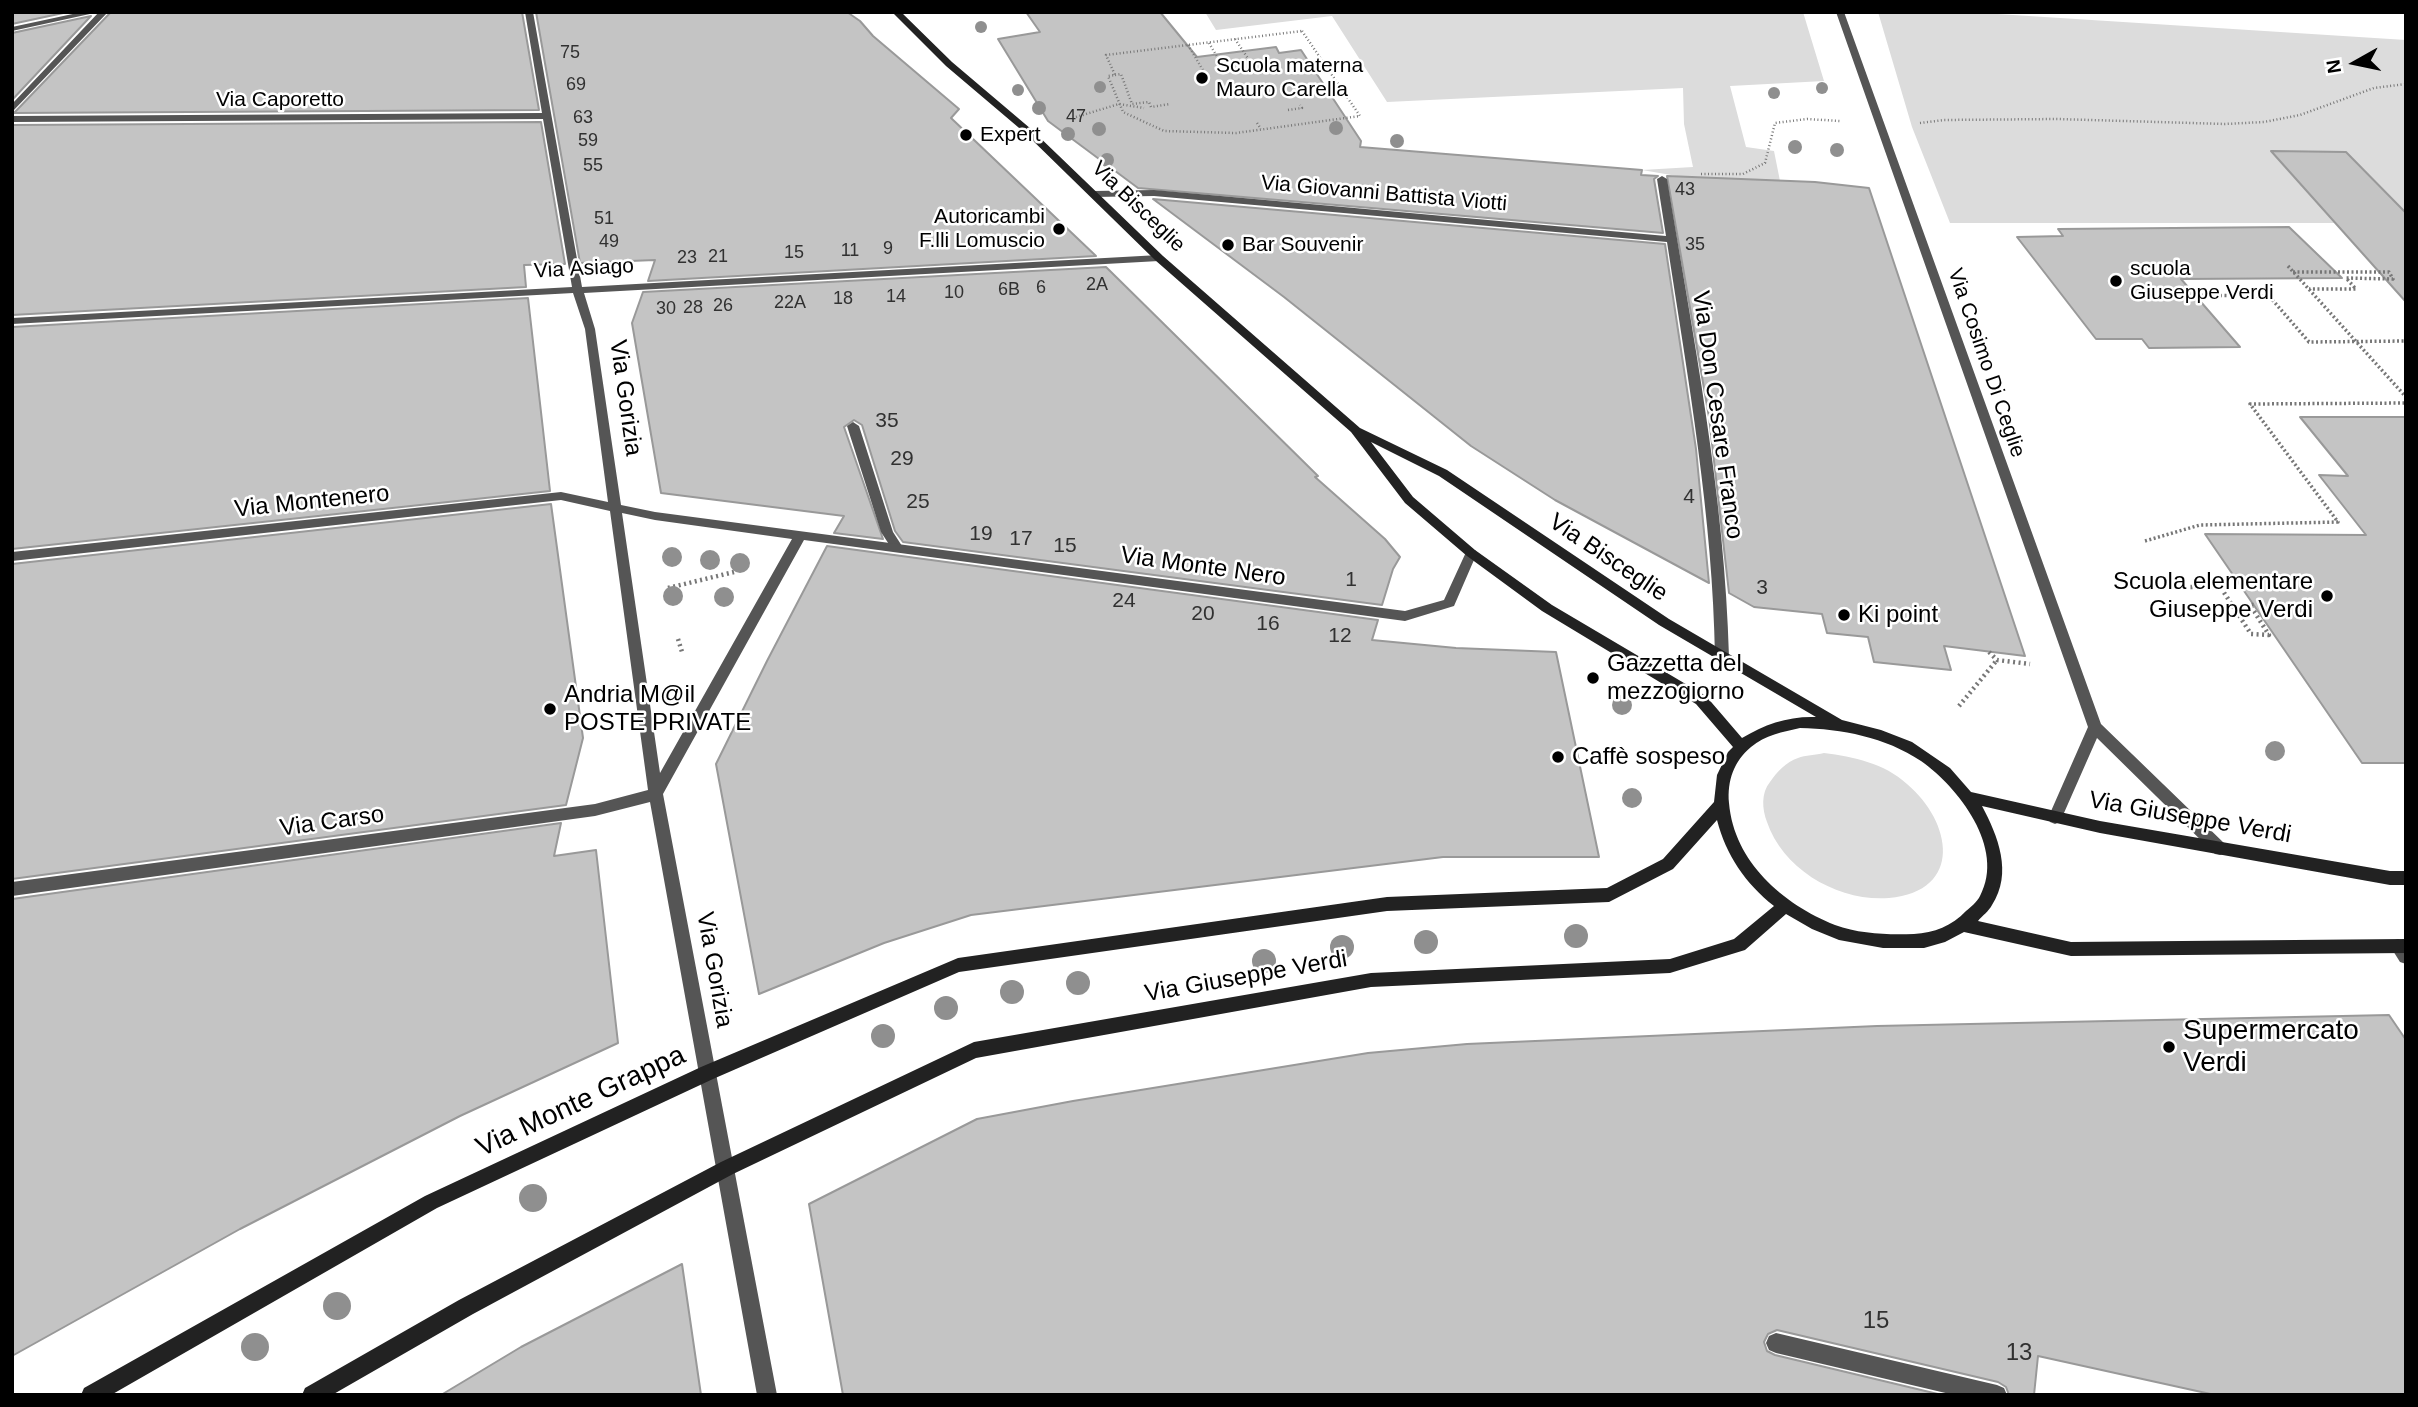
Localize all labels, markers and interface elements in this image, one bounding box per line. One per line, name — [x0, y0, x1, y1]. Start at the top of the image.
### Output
north arrow — [2320, 28, 2390, 98]
house number: 75 — [560, 42, 580, 64]
place label: Scuola materna Mauro Carella — [1216, 53, 1363, 103]
text: N — [2322, 58, 2345, 75]
marker: Scuola materna Mauro Carella — [1194, 70, 1210, 86]
house number: 69 — [566, 74, 586, 96]
street label: Via Caporetto — [216, 87, 344, 113]
house number: 47 — [1066, 106, 1086, 128]
house number: 63 — [573, 107, 593, 129]
place label: Expert — [980, 122, 1041, 148]
marker: Expert — [958, 127, 974, 143]
house number: 59 — [578, 130, 598, 152]
house number: 55 — [583, 155, 603, 177]
street label: Via Bisceglie — [1086, 156, 1190, 258]
street label: Via Giovanni Battista Viotti — [1260, 171, 1508, 217]
house number: 43 — [1675, 179, 1695, 201]
place label: Autoricambi F.lli Lomuscio — [919, 204, 1045, 254]
house number: 51 — [594, 208, 614, 230]
marker: Autoricambi F.lli Lomuscio — [1051, 221, 1067, 237]
house number: 49 — [599, 231, 619, 253]
place label: Bar Souvenir — [1242, 232, 1363, 258]
house number: 35 — [1685, 234, 1705, 256]
marker: Bar Souvenir — [1220, 237, 1236, 253]
house number: 9 — [883, 238, 893, 260]
house number: 11 — [841, 240, 859, 262]
house number: 15 — [784, 242, 804, 264]
house number: 21 — [708, 246, 728, 268]
house number: 23 — [677, 247, 697, 269]
street label: Via Asiago — [533, 254, 635, 284]
place label: scuola Giuseppe Verdi — [2130, 256, 2274, 306]
street label: Via Cosimo Di Ceglie — [1942, 265, 2030, 461]
marker: scuola Giuseppe Verdi — [2108, 273, 2124, 289]
house number: 2A — [1086, 274, 1108, 296]
house number: 6 — [1036, 277, 1046, 299]
house number: 6B — [998, 279, 1020, 301]
house number: 10 — [944, 282, 964, 304]
house number: 14 — [886, 286, 906, 308]
house number: 18 — [833, 288, 853, 310]
street label: Via Don Cesare Franco — [1685, 289, 1749, 541]
house number: 22A — [774, 292, 806, 314]
house number: 26 — [713, 295, 733, 317]
house number: 28 — [683, 297, 703, 319]
house number: 30 — [656, 298, 676, 320]
street label: Via Gorizia — [603, 338, 647, 458]
house number: 35 — [875, 408, 899, 434]
house number: 29 — [890, 446, 914, 472]
street label: Via Montenero — [233, 480, 391, 524]
house number: 4 — [1683, 484, 1695, 510]
house number: 25 — [906, 489, 930, 515]
street label: Via Bisceglie — [1543, 508, 1673, 608]
house number: 19 — [969, 521, 993, 547]
house number: 17 — [1009, 526, 1033, 552]
house number: 15 — [1053, 533, 1077, 559]
street label: Via Monte Nero — [1119, 541, 1287, 593]
house number: 1 — [1345, 567, 1357, 593]
place label: Scuola elementare Giuseppe Verdi — [2113, 568, 2313, 624]
house number: 3 — [1756, 575, 1768, 601]
house number: 24 — [1112, 588, 1136, 614]
marker: Scuola elementare Giuseppe Verdi — [2319, 588, 2335, 604]
house number: 20 — [1191, 601, 1215, 627]
place label: Ki point — [1858, 601, 1938, 629]
marker: Ki point — [1836, 607, 1852, 623]
house number: 16 — [1256, 611, 1280, 637]
house number: 12 — [1328, 623, 1352, 649]
place label: Gazzetta del mezzogiorno — [1607, 650, 1744, 706]
marker: Gazzetta del mezzogiorno — [1585, 670, 1601, 686]
place label: Andria M@il POSTE PRIVATE — [564, 681, 751, 737]
marker: Andria M@il POSTE PRIVATE — [542, 701, 558, 717]
place label: Caffè sospeso — [1572, 743, 1725, 771]
marker: Caffè sospeso — [1550, 749, 1566, 765]
street label: Via Giuseppe Verdi — [2087, 786, 2293, 850]
street label: Via Carso — [278, 800, 386, 844]
street label: Via Gorizia — [690, 910, 738, 1030]
street label: Via Giuseppe Verdi — [1143, 945, 1349, 1009]
place label: Supermercato Verdi — [2183, 1014, 2359, 1080]
street label: Via Monte Grappa — [471, 1039, 691, 1165]
marker: Supermercato Verdi — [2161, 1039, 2177, 1055]
house number: 15 — [1863, 1307, 1889, 1335]
house number: 13 — [2006, 1339, 2032, 1367]

